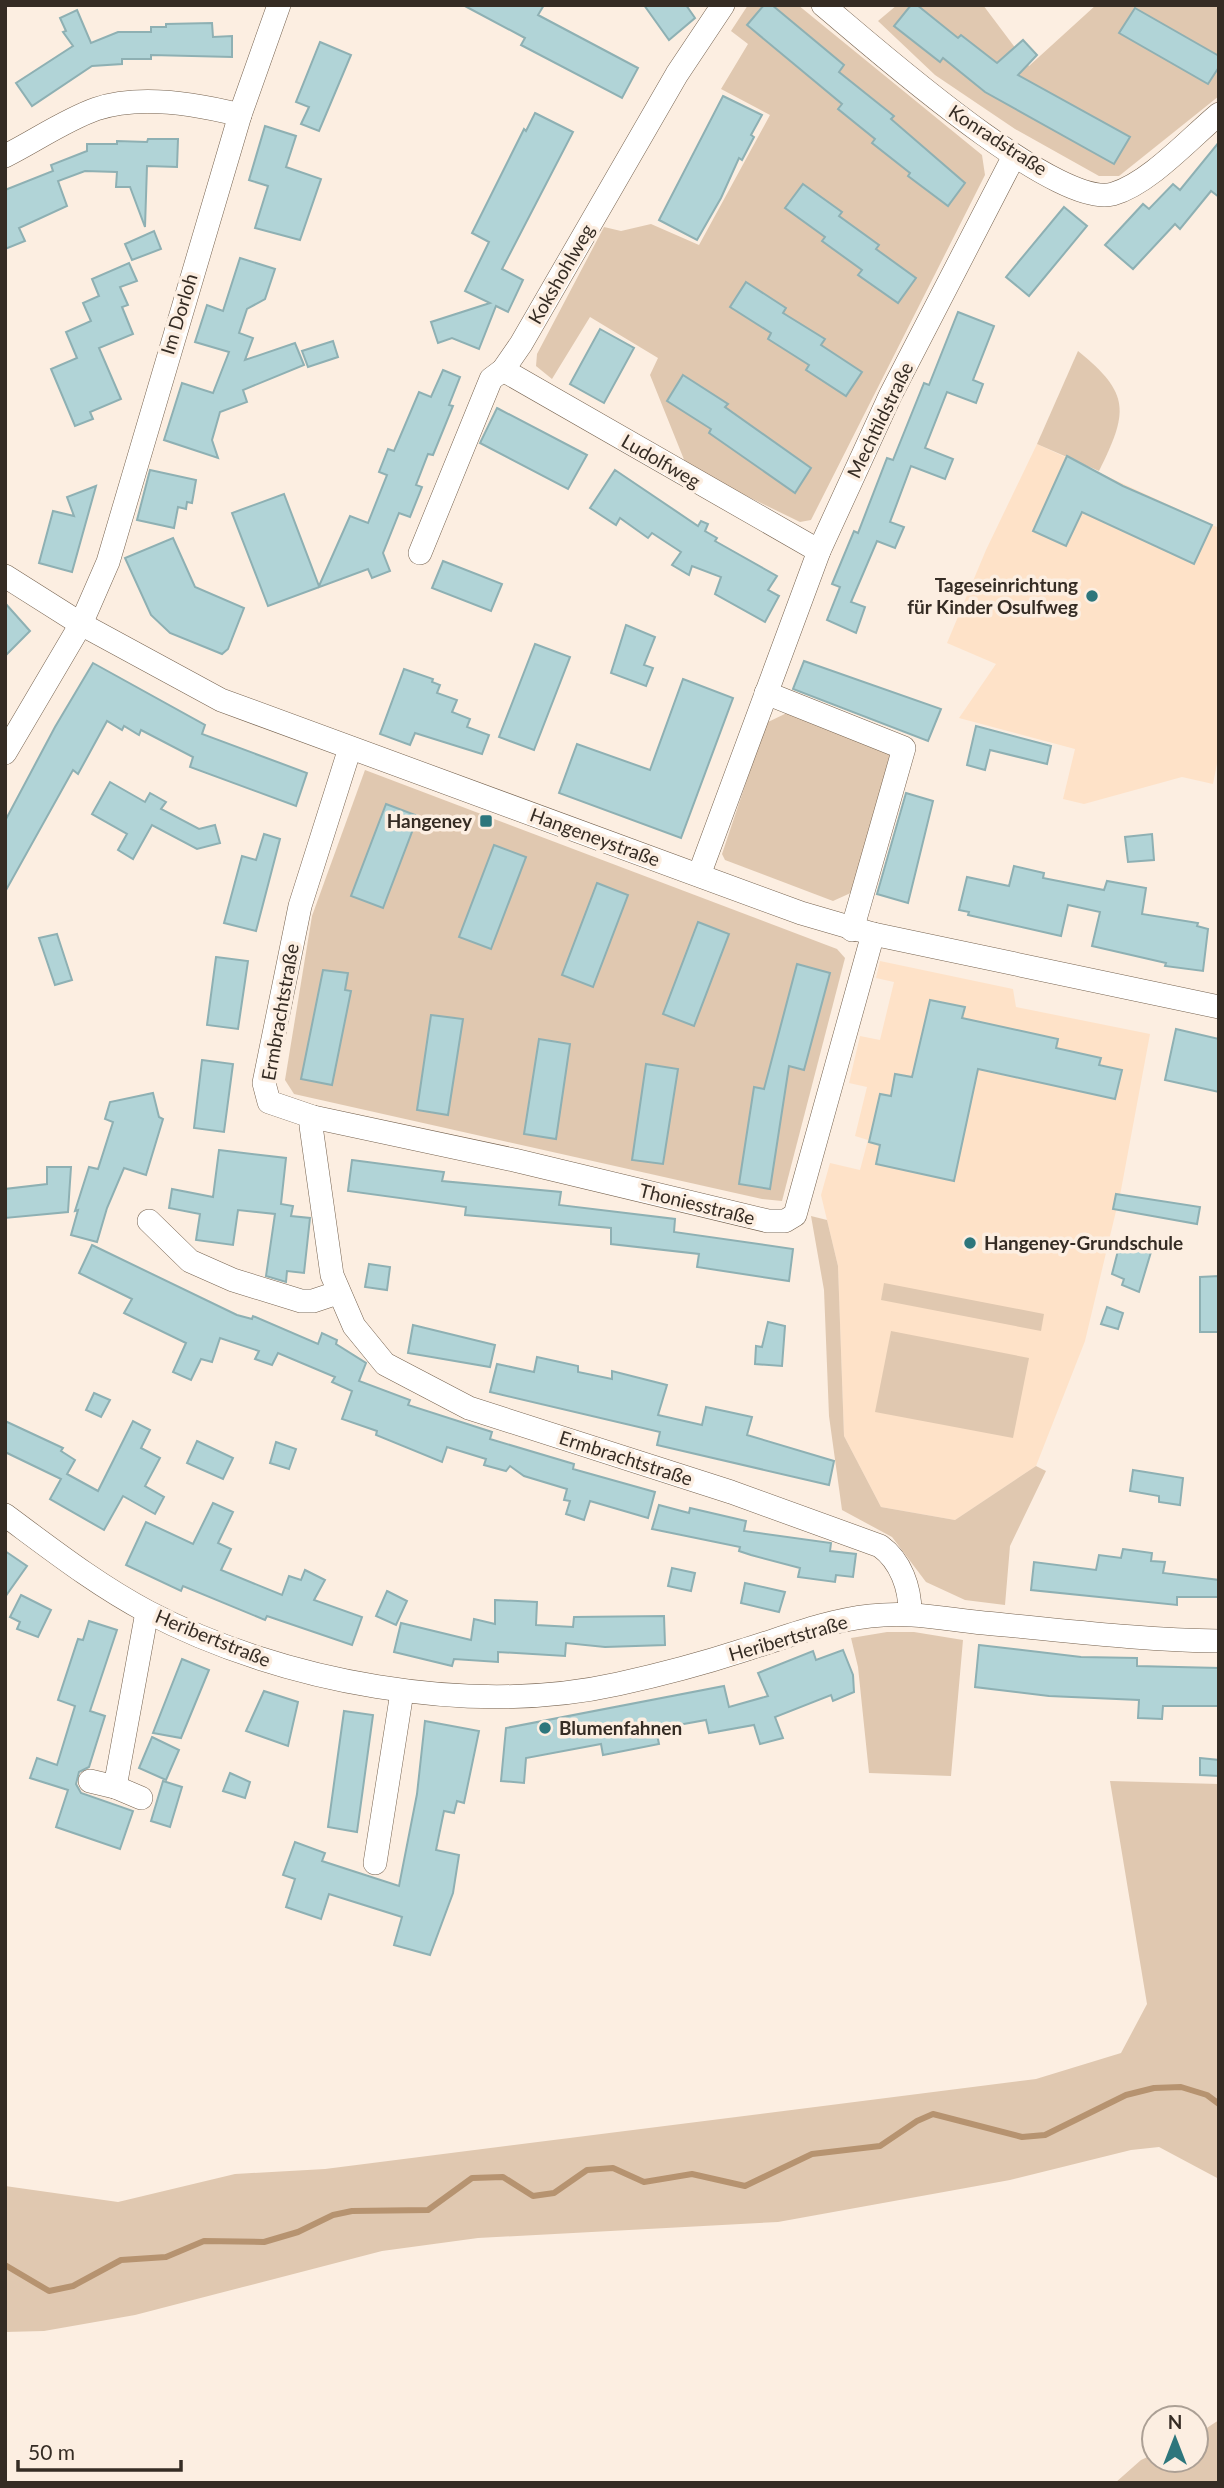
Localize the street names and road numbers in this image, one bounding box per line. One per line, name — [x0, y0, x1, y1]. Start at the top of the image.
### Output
street label: Konradstraße — [945, 99, 1052, 180]
street label: Kokshohlweg — [523, 220, 599, 328]
street label: Im Dorloh — [155, 271, 202, 357]
street label: Mechtildstraße — [842, 358, 918, 481]
street label: Ludolfweg — [618, 429, 705, 492]
street label: Hangeneystraße — [527, 802, 663, 871]
street label: Ermbrachtstraße — [256, 942, 303, 1082]
street label: Thoniesstraße — [637, 1178, 757, 1229]
street label: Ermbrachtstraße — [557, 1425, 696, 1490]
street label: Heribertstraße — [152, 1604, 274, 1671]
street label: Heribertstraße — [726, 1610, 850, 1665]

